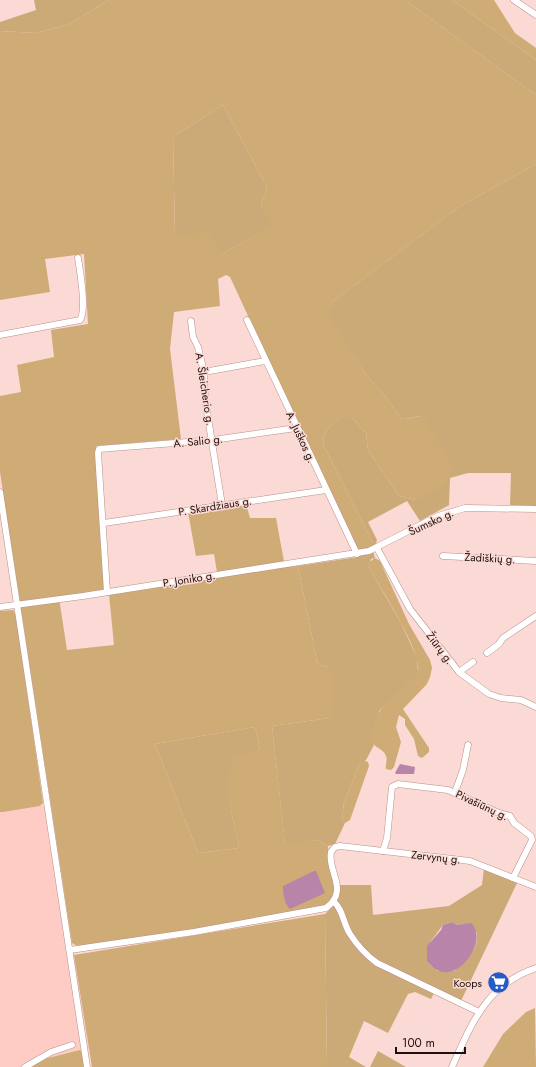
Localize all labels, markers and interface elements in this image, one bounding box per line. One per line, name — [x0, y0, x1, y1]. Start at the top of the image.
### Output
street label: A. Šleicherio g. — [191, 351, 219, 427]
street label: A. Juškos g. — [282, 409, 320, 465]
street label: A. Salio g. — [172, 430, 224, 452]
street label: P. Skardžiaus g. — [177, 492, 253, 520]
street label: Šumsko g. — [406, 505, 456, 539]
street label: Žadiškių g. — [464, 549, 516, 567]
street label: P. Joniko g. — [162, 567, 216, 591]
street label: Žiūrų g. — [422, 628, 458, 668]
street label: Pivašiūnų g. — [453, 786, 511, 824]
street label: Zervynų g. — [410, 846, 462, 868]
supermarket icon: Koops — [485, 970, 511, 996]
place label: Koops — [453, 975, 483, 991]
scale bar — [396, 1029, 465, 1055]
text: 100 m — [402, 1034, 435, 1052]

